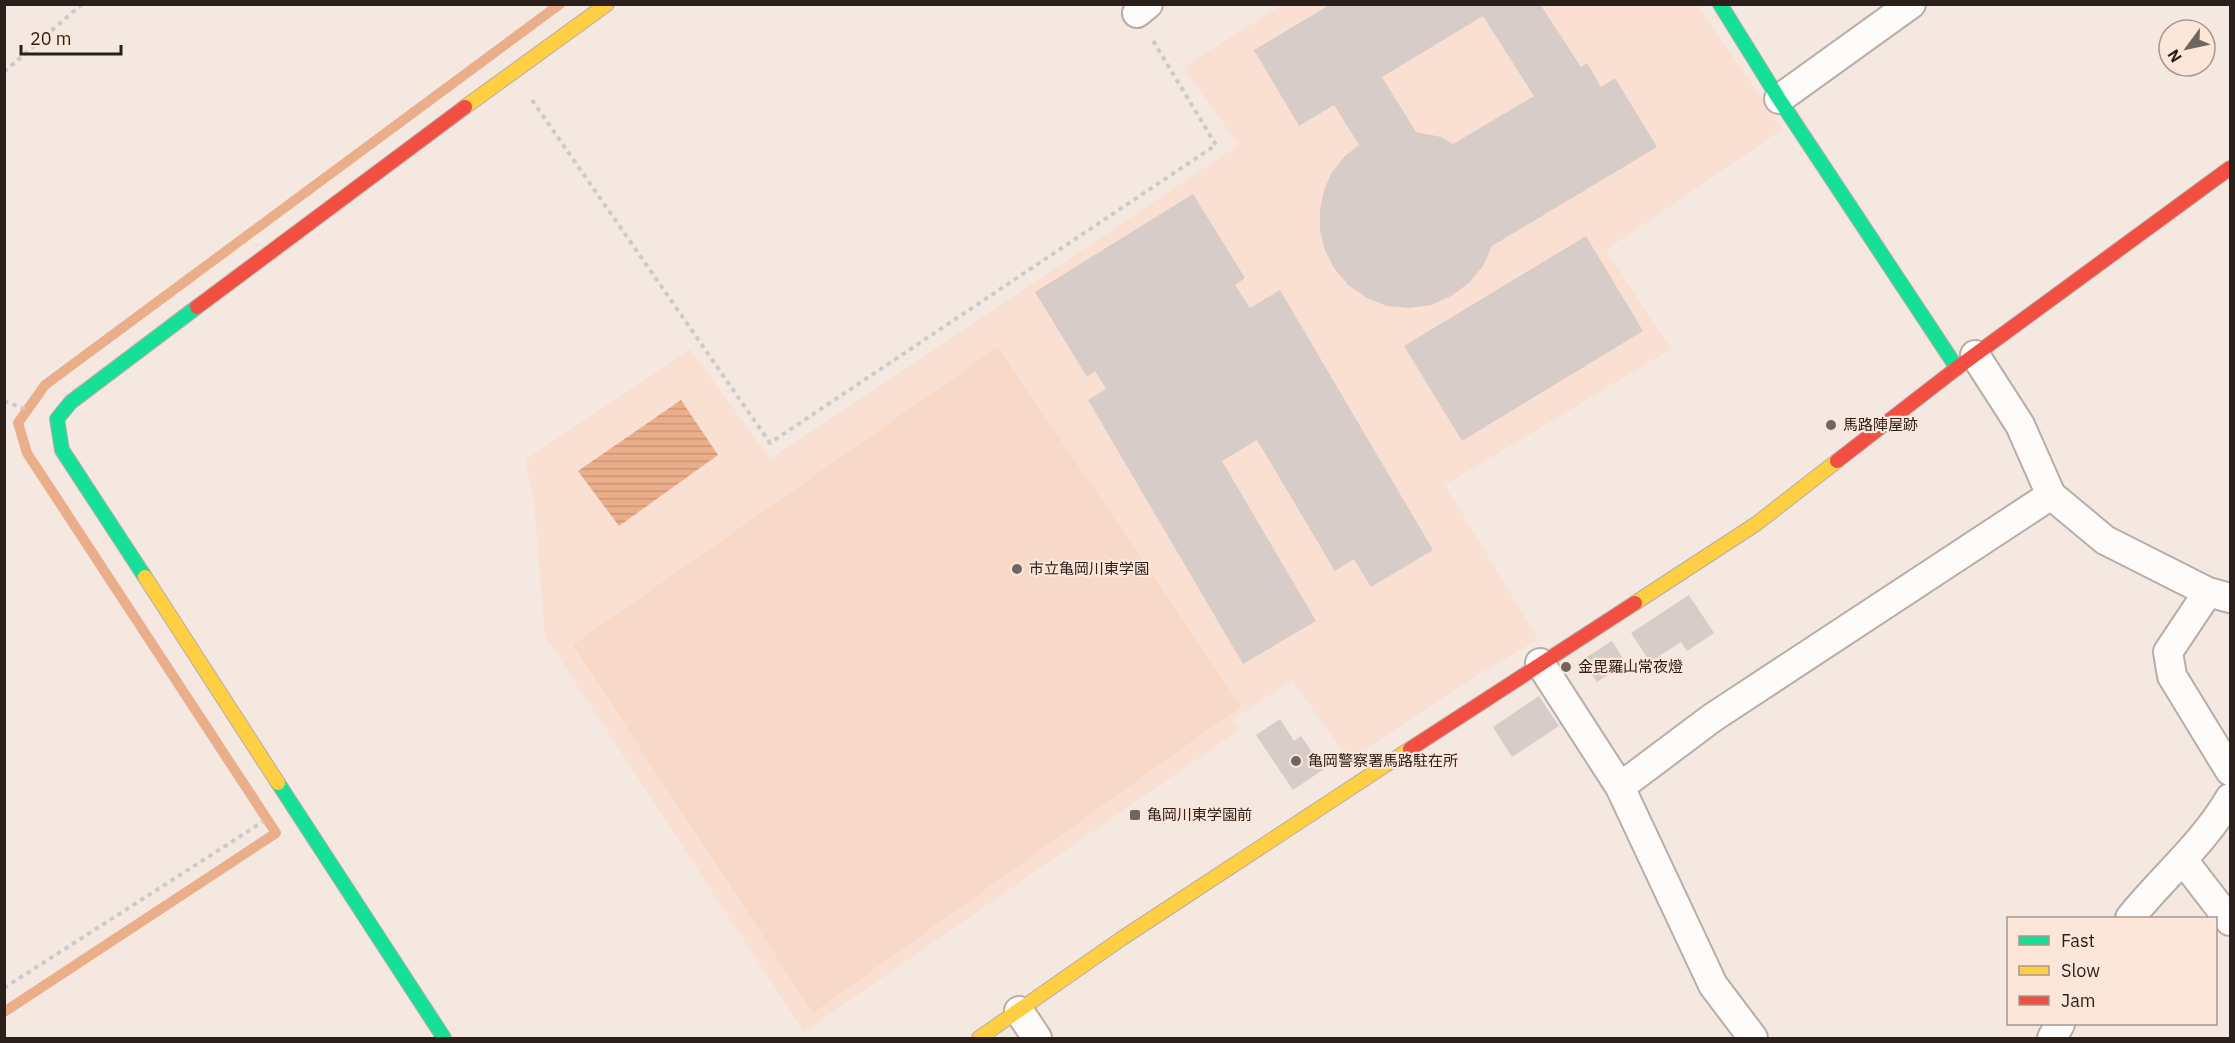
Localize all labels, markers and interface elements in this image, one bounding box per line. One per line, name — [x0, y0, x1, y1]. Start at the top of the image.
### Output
scale bar — [21, 18, 122, 56]
north arrow — [2157, 18, 2217, 78]
text: 20 m — [30, 27, 72, 50]
text: N — [2163, 46, 2186, 66]
place label: 馬路陣屋跡 — [1843, 415, 1918, 434]
marker: 馬路陣屋跡 — [1824, 418, 1838, 432]
place label: 市立亀岡川東学園 — [1029, 559, 1149, 578]
marker: 市立亀岡川東学園 — [1010, 562, 1024, 576]
place label: 金毘羅山常夜燈 — [1578, 657, 1683, 676]
marker: 金毘羅山常夜燈 — [1559, 660, 1573, 674]
place label: 亀岡警察署馬路駐在所 — [1308, 751, 1458, 770]
marker: 亀岡警察署馬路駐在所 — [1289, 754, 1303, 768]
place label: 亀岡川東学園前 — [1147, 805, 1252, 824]
marker: 亀岡川東学園前 — [1128, 808, 1142, 822]
legend — [2007, 917, 2217, 1025]
text: Fast — [2061, 929, 2095, 952]
text: Slow — [2061, 959, 2100, 982]
text: Jam — [2061, 989, 2096, 1012]

